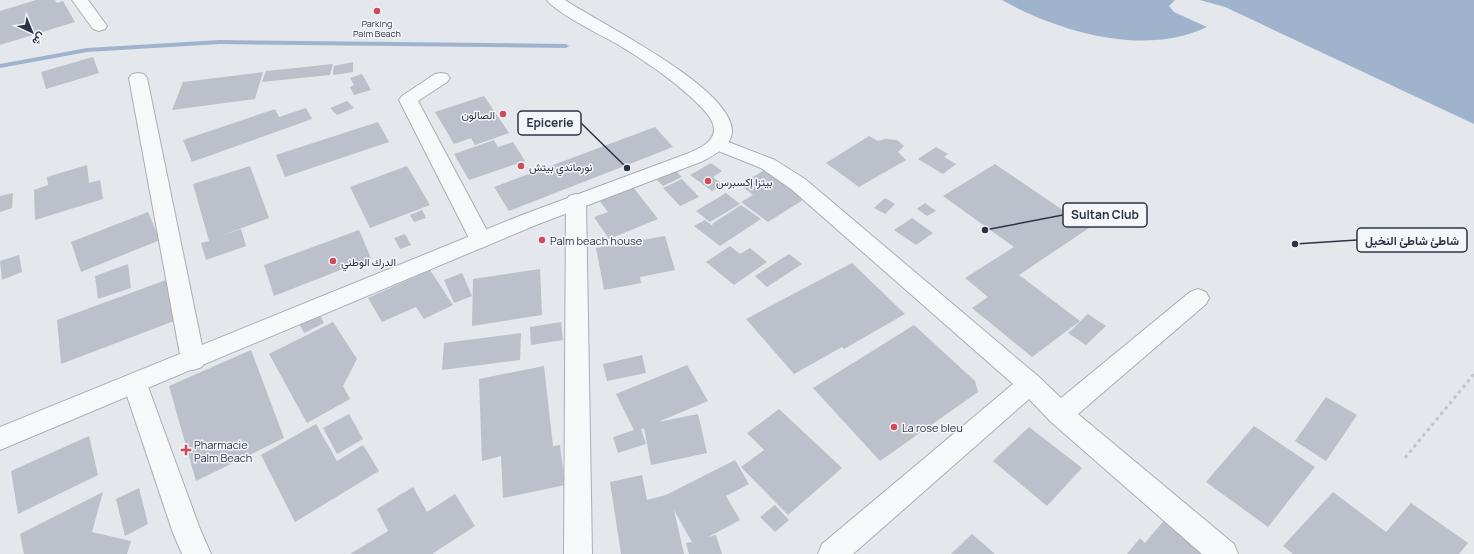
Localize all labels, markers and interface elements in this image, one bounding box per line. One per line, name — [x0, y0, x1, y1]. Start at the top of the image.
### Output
marker: Parking Palm Beach — [372, 6, 382, 16]
north arrow — [12, 12, 52, 52]
place label: Parking Palm Beach — [353, 17, 401, 40]
text: ش — [29, 30, 49, 50]
place label: الصالون — [461, 107, 495, 122]
marker: الصالون — [498, 109, 508, 119]
callout: Epicerie — [518, 111, 581, 135]
text: Epicerie — [526, 114, 574, 131]
place label: نورماندي بيتش — [529, 159, 592, 177]
marker: نورماندي بيتش — [516, 161, 526, 171]
place label: بيتزا إكسبرس — [716, 174, 773, 189]
marker: بيتزا إكسبرس — [703, 176, 713, 186]
callout: Sultan Club — [1063, 203, 1147, 227]
text: Sultan Club — [1071, 206, 1139, 223]
callout: شاطئ شاطئ النخيل — [1357, 228, 1467, 252]
text: شاطئ شاطئ النخيل — [1365, 232, 1459, 249]
place label: Palm beach house — [550, 233, 643, 248]
marker: Palm beach house — [537, 235, 547, 245]
place label: الدرك الوطني — [341, 254, 396, 272]
marker: الدرك الوطني — [328, 256, 338, 266]
place label: La rose bleu — [902, 420, 963, 435]
marker: La rose bleu — [889, 422, 899, 432]
place label: Pharmacie Palm Beach — [194, 437, 252, 465]
marker: Pharmacie Palm Beach — [181, 445, 191, 455]

